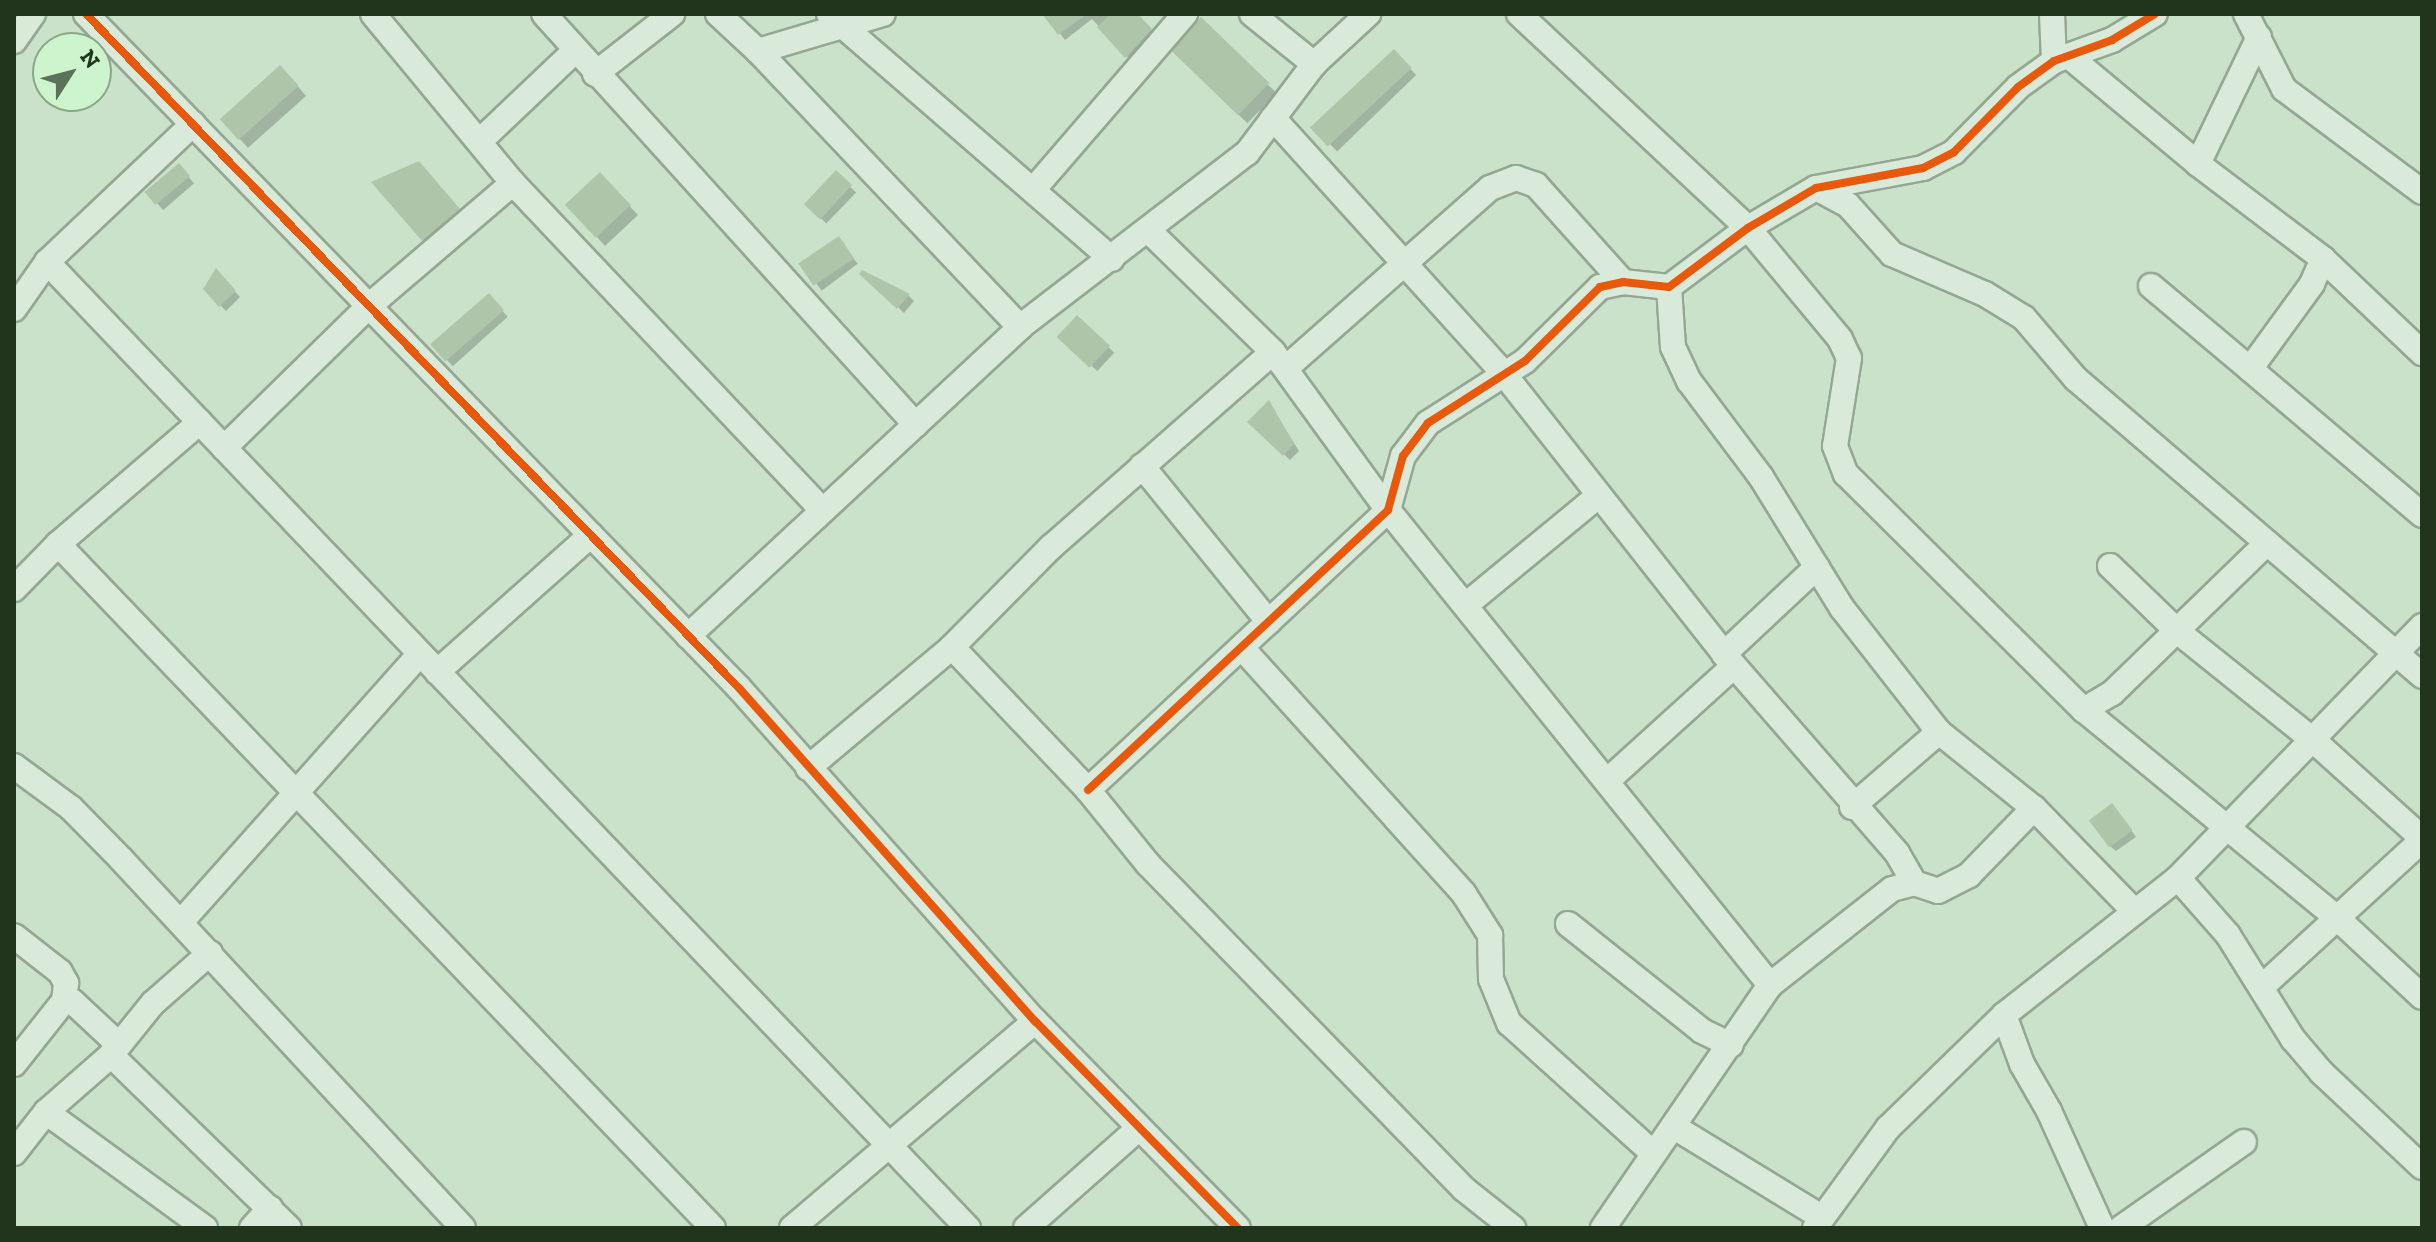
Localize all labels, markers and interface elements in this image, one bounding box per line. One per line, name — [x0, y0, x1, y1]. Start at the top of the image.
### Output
north arrow — [32, 32, 112, 112]
text: N — [74, 44, 106, 73]

